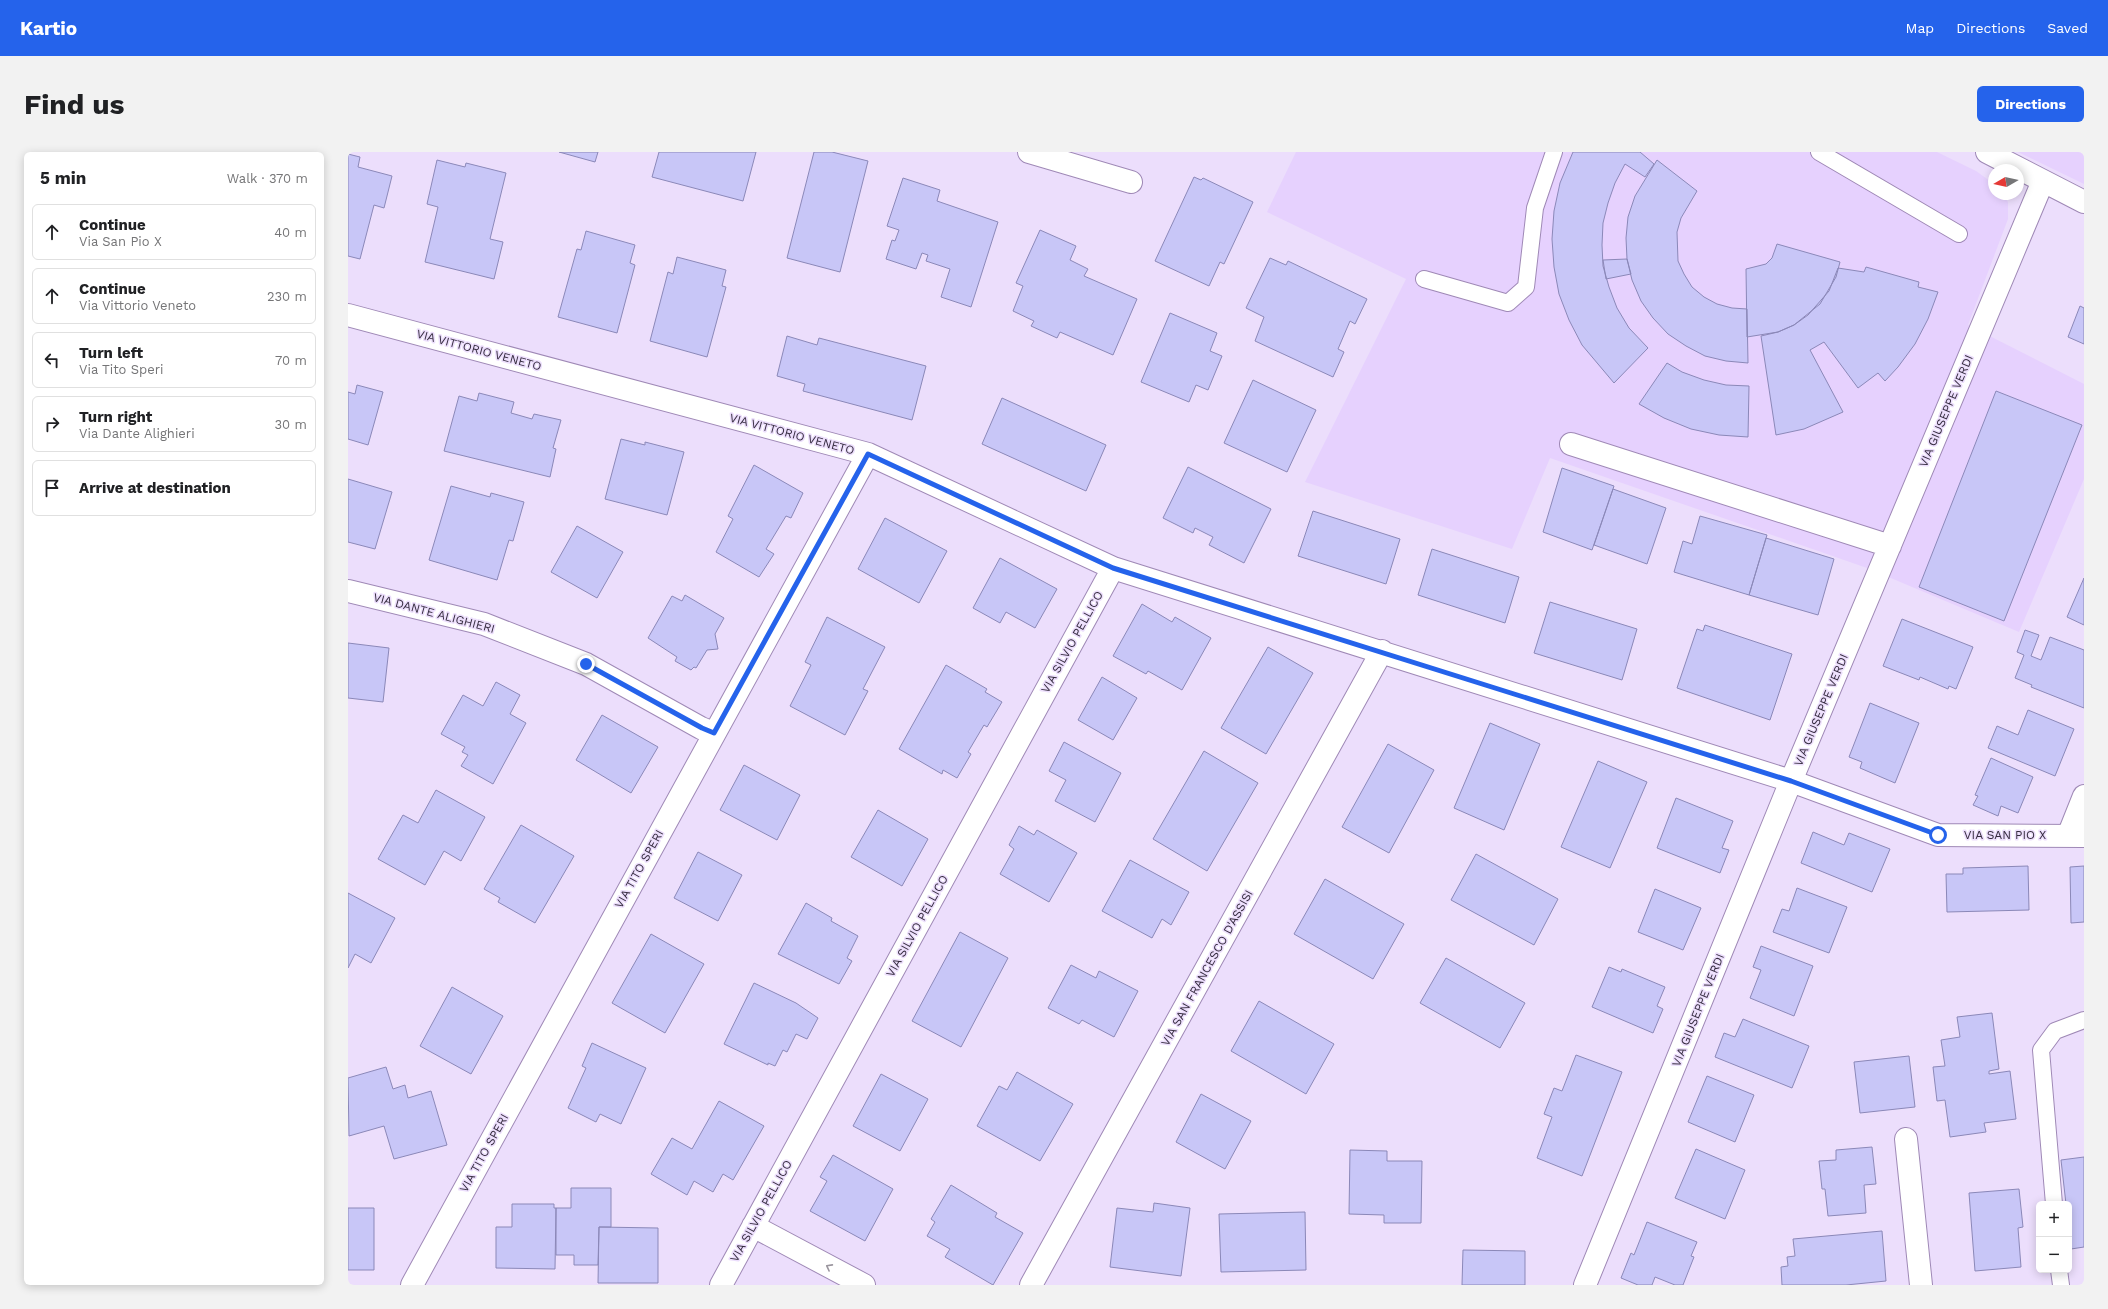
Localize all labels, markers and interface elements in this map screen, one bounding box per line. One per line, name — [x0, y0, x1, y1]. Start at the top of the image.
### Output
text: Kartio — [20, 17, 77, 40]
text: Map — [1906, 20, 1934, 36]
text: Directions — [1956, 20, 2025, 36]
text: Saved — [2047, 20, 2088, 36]
button: Directions — [1977, 86, 2084, 122]
text: Find us — [24, 88, 124, 121]
north arrow — [1988, 164, 2024, 200]
text: 5 min — [40, 168, 86, 188]
text: Walk · 370 m — [227, 171, 308, 186]
text: Continue — [79, 216, 146, 234]
icon: ahead — [41, 221, 63, 243]
text: 40 m — [274, 225, 307, 240]
text: Via San Pio X — [79, 234, 162, 249]
text: Continue — [79, 280, 146, 298]
icon: ahead — [41, 285, 63, 307]
text: 230 m — [267, 289, 307, 304]
text: Via Vittorio Veneto — [79, 298, 196, 313]
street label: VIA VITTORIO VENETO — [415, 327, 543, 373]
text: Turn left — [79, 344, 143, 362]
icon: left — [41, 349, 63, 371]
text: 70 m — [275, 353, 307, 368]
street label: VIA GIUSEPPE VERDI — [1916, 353, 1976, 469]
text: Via Tito Speri — [79, 362, 164, 377]
text: Turn right — [79, 408, 152, 426]
street label: VIA VITTORIO VENETO — [728, 411, 856, 457]
icon: right — [41, 413, 63, 435]
text: 30 m — [275, 417, 307, 432]
text: Via Dante Alighieri — [79, 426, 195, 441]
icon: arrive — [41, 477, 63, 499]
text: Arrive at destination — [79, 479, 231, 497]
street label: VIA SILVIO PELLICO — [1038, 589, 1106, 695]
street label: VIA DANTE ALIGHIERI — [372, 590, 496, 636]
street label: VIA GIUSEPPE VERDI — [1791, 652, 1851, 768]
route end — [577, 655, 595, 673]
route start — [1929, 826, 1947, 844]
street label: VIA TITO SPERI — [612, 827, 666, 911]
street label: VIA SAN PIO X — [1964, 828, 2046, 842]
street label: VIA SILVIO PELLICO — [883, 873, 951, 979]
street label: VIA SAN FRANCESCO D'ASSISI — [1158, 887, 1256, 1049]
street label: VIA GIUSEPPE VERDI — [1669, 951, 1727, 1069]
street label: VIA TITO SPERI — [457, 1111, 511, 1195]
street label: VIA SILVIO PELLICO — [727, 1158, 795, 1264]
map controls — [2036, 1201, 2072, 1273]
button: + — [2036, 1201, 2072, 1237]
button: − — [2036, 1237, 2072, 1273]
one-way arrow — [826, 1264, 834, 1271]

